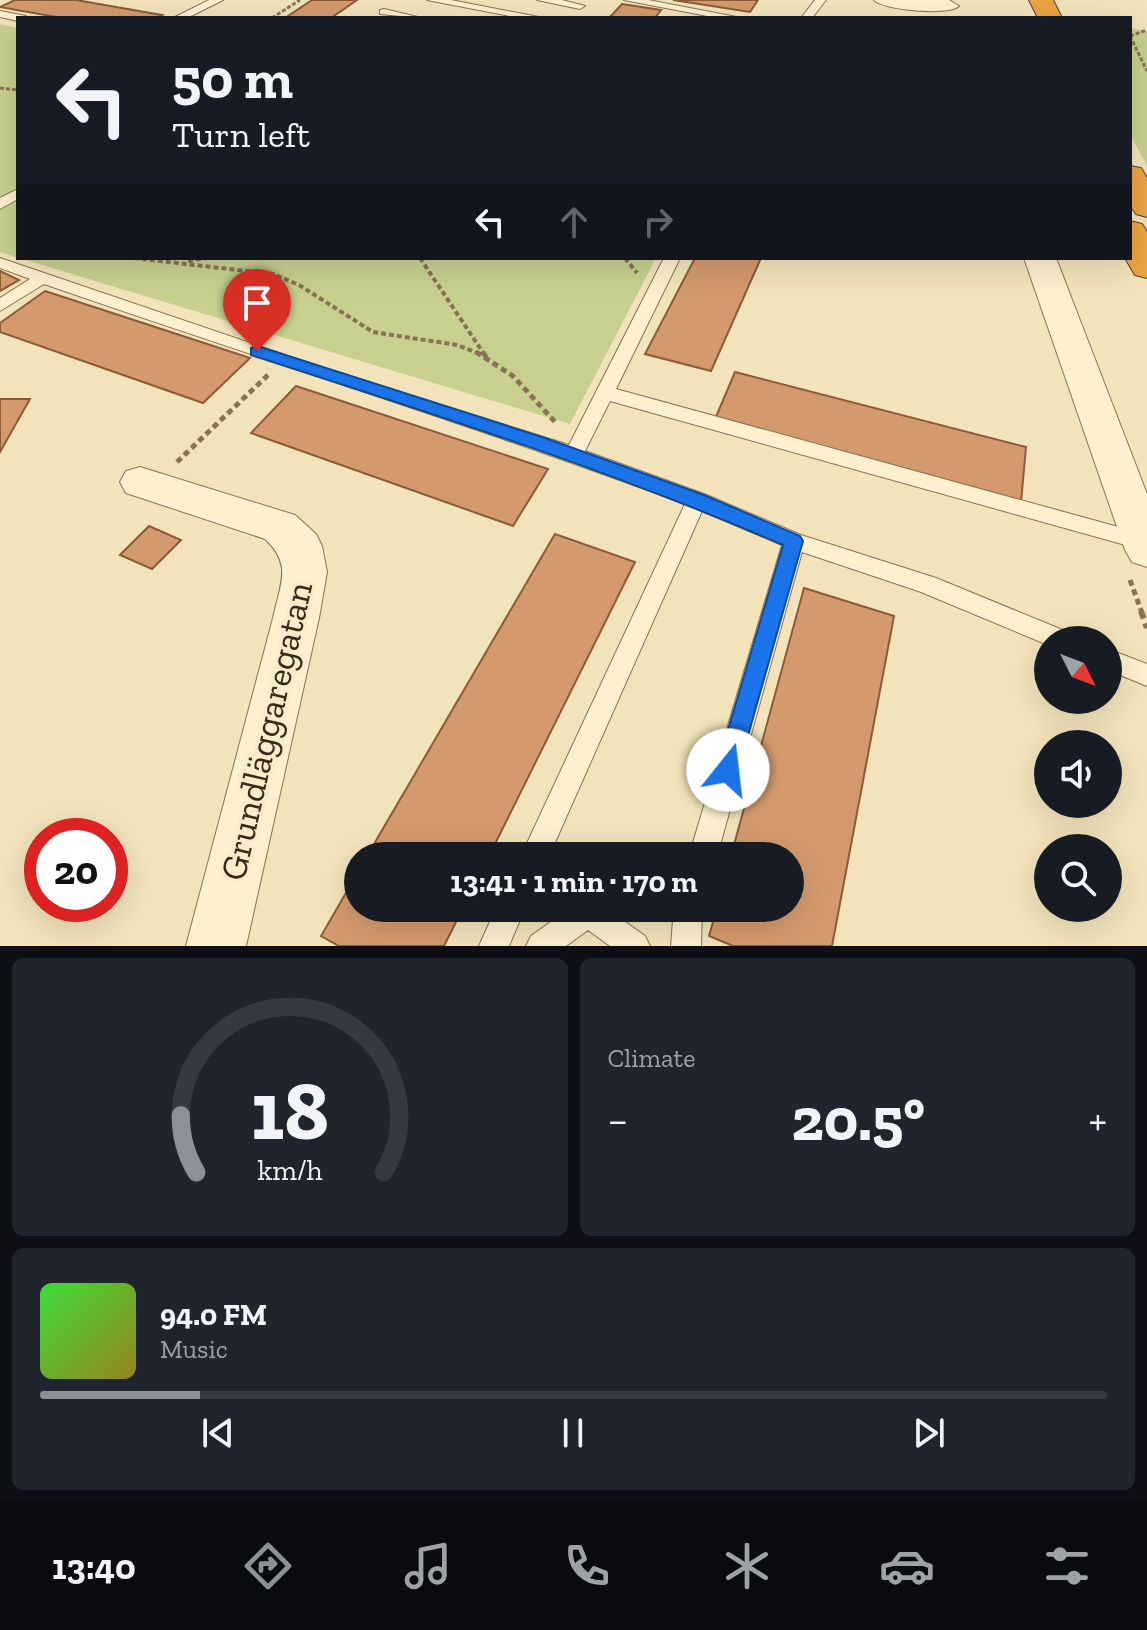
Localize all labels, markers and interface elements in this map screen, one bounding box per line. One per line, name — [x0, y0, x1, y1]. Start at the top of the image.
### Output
text: 50 m — [172, 45, 293, 112]
icon: left — [40, 48, 144, 152]
text: Turn left — [172, 113, 310, 156]
icon: left — [468, 200, 512, 244]
icon: ahead — [552, 200, 596, 244]
icon: right — [636, 200, 680, 244]
pin — [223, 269, 291, 351]
icon: arrive — [235, 281, 279, 325]
street label: Grundläggaregatan — [211, 577, 321, 884]
north arrow — [1034, 626, 1122, 714]
map controls — [1034, 626, 1122, 922]
position arrow — [686, 728, 770, 812]
button: sound — [1034, 730, 1122, 818]
speed limit sign: 20 — [24, 818, 128, 922]
button: search — [1034, 834, 1122, 922]
text: 13:41 · 1 min · 170 m — [450, 864, 698, 900]
text: Climate — [608, 1042, 695, 1074]
text: 18 — [251, 1060, 329, 1160]
text: 20.5° — [792, 1083, 925, 1155]
text: − — [608, 1093, 628, 1146]
text: + — [1088, 1093, 1107, 1146]
text: km/h — [257, 1153, 322, 1187]
text: 94.0 FM — [160, 1297, 267, 1333]
text: Music — [160, 1333, 228, 1365]
icon: previous — [196, 1411, 240, 1455]
icon: pause — [551, 1411, 595, 1455]
icon: next — [907, 1411, 951, 1455]
icon: directions — [240, 1538, 296, 1594]
icon: music — [400, 1538, 456, 1594]
icon: phone — [559, 1538, 615, 1594]
icon: climate — [719, 1538, 775, 1594]
icon: car — [879, 1538, 935, 1594]
icon: filters — [1039, 1538, 1095, 1594]
text: 13:40 — [52, 1545, 136, 1588]

